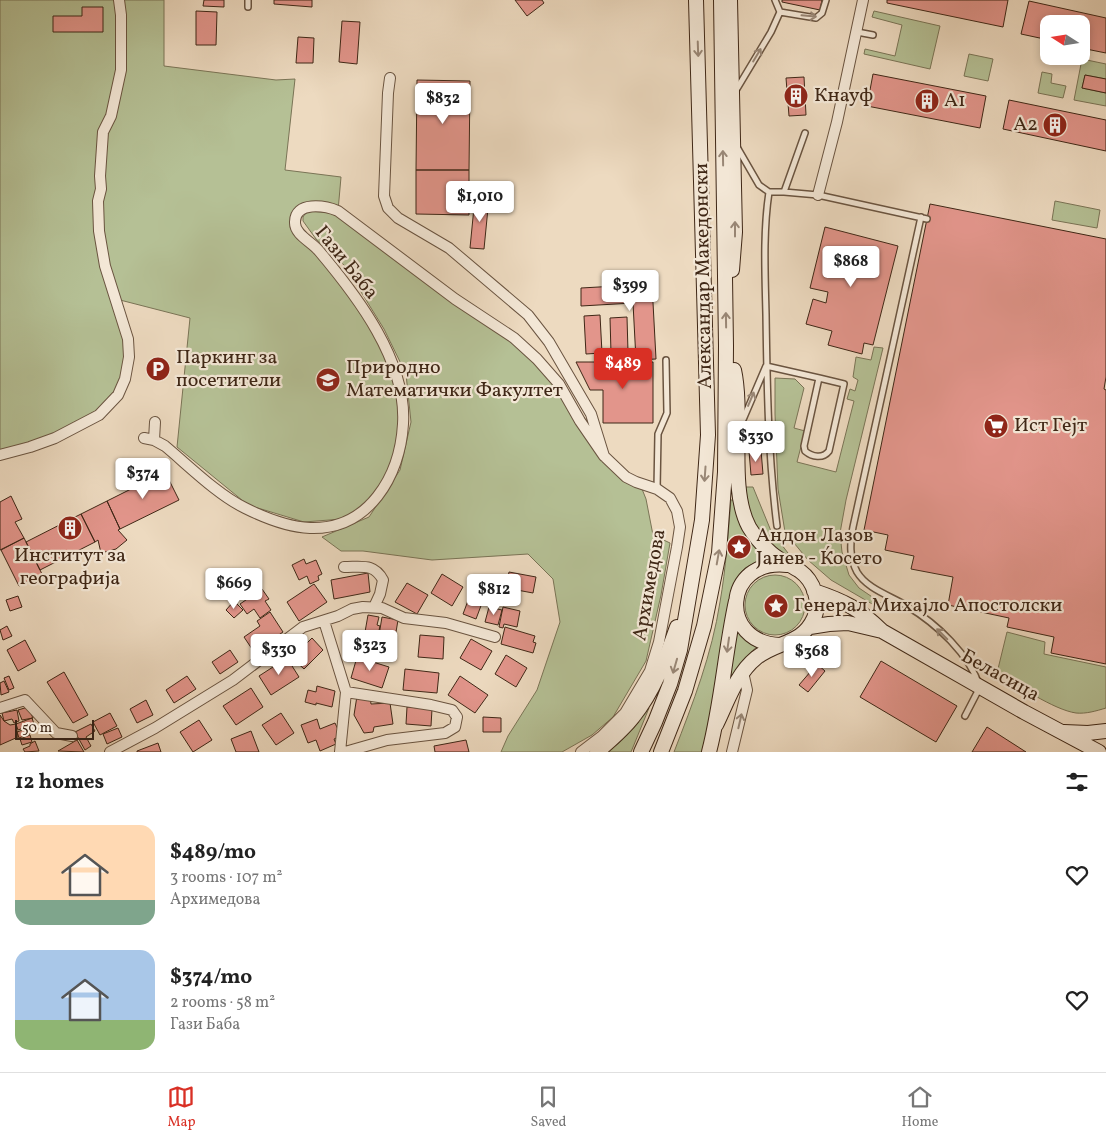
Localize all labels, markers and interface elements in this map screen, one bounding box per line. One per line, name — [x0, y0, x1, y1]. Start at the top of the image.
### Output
one-way arrow — [800, 12, 816, 21]
north arrow — [1040, 15, 1090, 65]
map controls — [1040, 15, 1090, 65]
one-way arrow — [693, 40, 702, 56]
one-way arrow — [753, 49, 763, 63]
pin: $832 — [413, 82, 473, 125]
place label: Кнауф — [814, 82, 873, 110]
building icon: Кнауф — [783, 83, 809, 109]
place label: А1 — [944, 87, 966, 115]
text: $832 — [426, 88, 460, 110]
building icon: А1 — [914, 88, 940, 114]
place label: А2 — [1013, 111, 1038, 139]
building icon: А2 — [1042, 112, 1068, 138]
one-way arrow — [718, 150, 728, 166]
street label: Александар Македонски — [688, 163, 720, 389]
pin: $1,010 — [439, 180, 521, 223]
text: $1,010 — [457, 186, 503, 208]
street label: Гази Баба — [308, 220, 384, 306]
one-way arrow — [730, 221, 740, 238]
pin: $868 — [821, 246, 881, 288]
text: $868 — [833, 251, 869, 273]
pin: $399 — [600, 270, 660, 312]
text: $399 — [613, 275, 647, 297]
one-way arrow — [721, 312, 731, 328]
place label: Паркинг за посетители — [176, 344, 281, 395]
pin: $489 — [593, 348, 653, 390]
text: $489 — [605, 353, 641, 375]
place label: Природно Математички Факултет — [346, 354, 563, 405]
parking icon: Паркинг за посетители — [145, 356, 171, 382]
school or university icon: Природно Математички Факултет — [315, 367, 341, 393]
one-way arrow — [747, 392, 757, 407]
place label: Ист Гејт — [1014, 412, 1087, 440]
supermarket icon: Ист Гејт — [983, 413, 1009, 439]
pin: $330 — [726, 420, 786, 463]
text: $330 — [739, 426, 773, 448]
pin: $374 — [113, 458, 173, 500]
text: $374 — [126, 463, 160, 485]
one-way arrow — [701, 465, 710, 481]
building icon: Институт за географија — [57, 515, 83, 541]
place label: Андон Лазов Јанев - Ќосето — [756, 522, 882, 573]
street label: Архимедова — [626, 527, 674, 643]
place icon: Андон Лазов Јанев - Ќосето — [726, 534, 752, 560]
place label: Институт за географија — [14, 542, 126, 593]
one-way arrow — [713, 549, 723, 565]
pin: $669 — [204, 568, 264, 610]
text: $669 — [216, 573, 252, 595]
pin: $812 — [464, 574, 524, 616]
text: $812 — [478, 579, 510, 601]
place label: Генерал Михајло Апостолски — [794, 592, 1062, 620]
place icon: Генерал Михајло Апостолски — [763, 593, 789, 619]
one-way arrow — [936, 628, 949, 640]
pin: $323 — [340, 630, 400, 672]
pin: $330 — [249, 634, 309, 676]
text: $323 — [353, 635, 387, 657]
one-way arrow — [723, 636, 733, 652]
pin: $368 — [782, 636, 842, 678]
text: $330 — [262, 639, 296, 661]
text: $368 — [795, 641, 829, 663]
street label: Беласица — [956, 643, 1044, 709]
one-way arrow — [670, 657, 680, 673]
one-way arrow — [735, 714, 745, 730]
scale bar — [15, 717, 94, 740]
text: 50 m — [22, 719, 52, 738]
text: 12 homes — [15, 768, 104, 797]
icon: filters — [1063, 768, 1091, 796]
text: $489/mo — [170, 838, 256, 867]
icon: home — [55, 845, 115, 905]
icon: heart — [1063, 861, 1091, 889]
text: 3 rooms · 107 m² — [170, 867, 283, 889]
text: Архимедова — [170, 889, 260, 911]
text: $374/mo — [170, 963, 252, 992]
icon: home — [55, 970, 115, 1030]
icon: heart — [1063, 986, 1091, 1014]
text: 2 rooms · 58 m² — [170, 992, 275, 1014]
text: Гази Баба — [170, 1014, 240, 1036]
tab: Map — [167, 1083, 196, 1132]
tab: Saved — [530, 1083, 567, 1132]
tab: Home — [901, 1083, 939, 1132]

